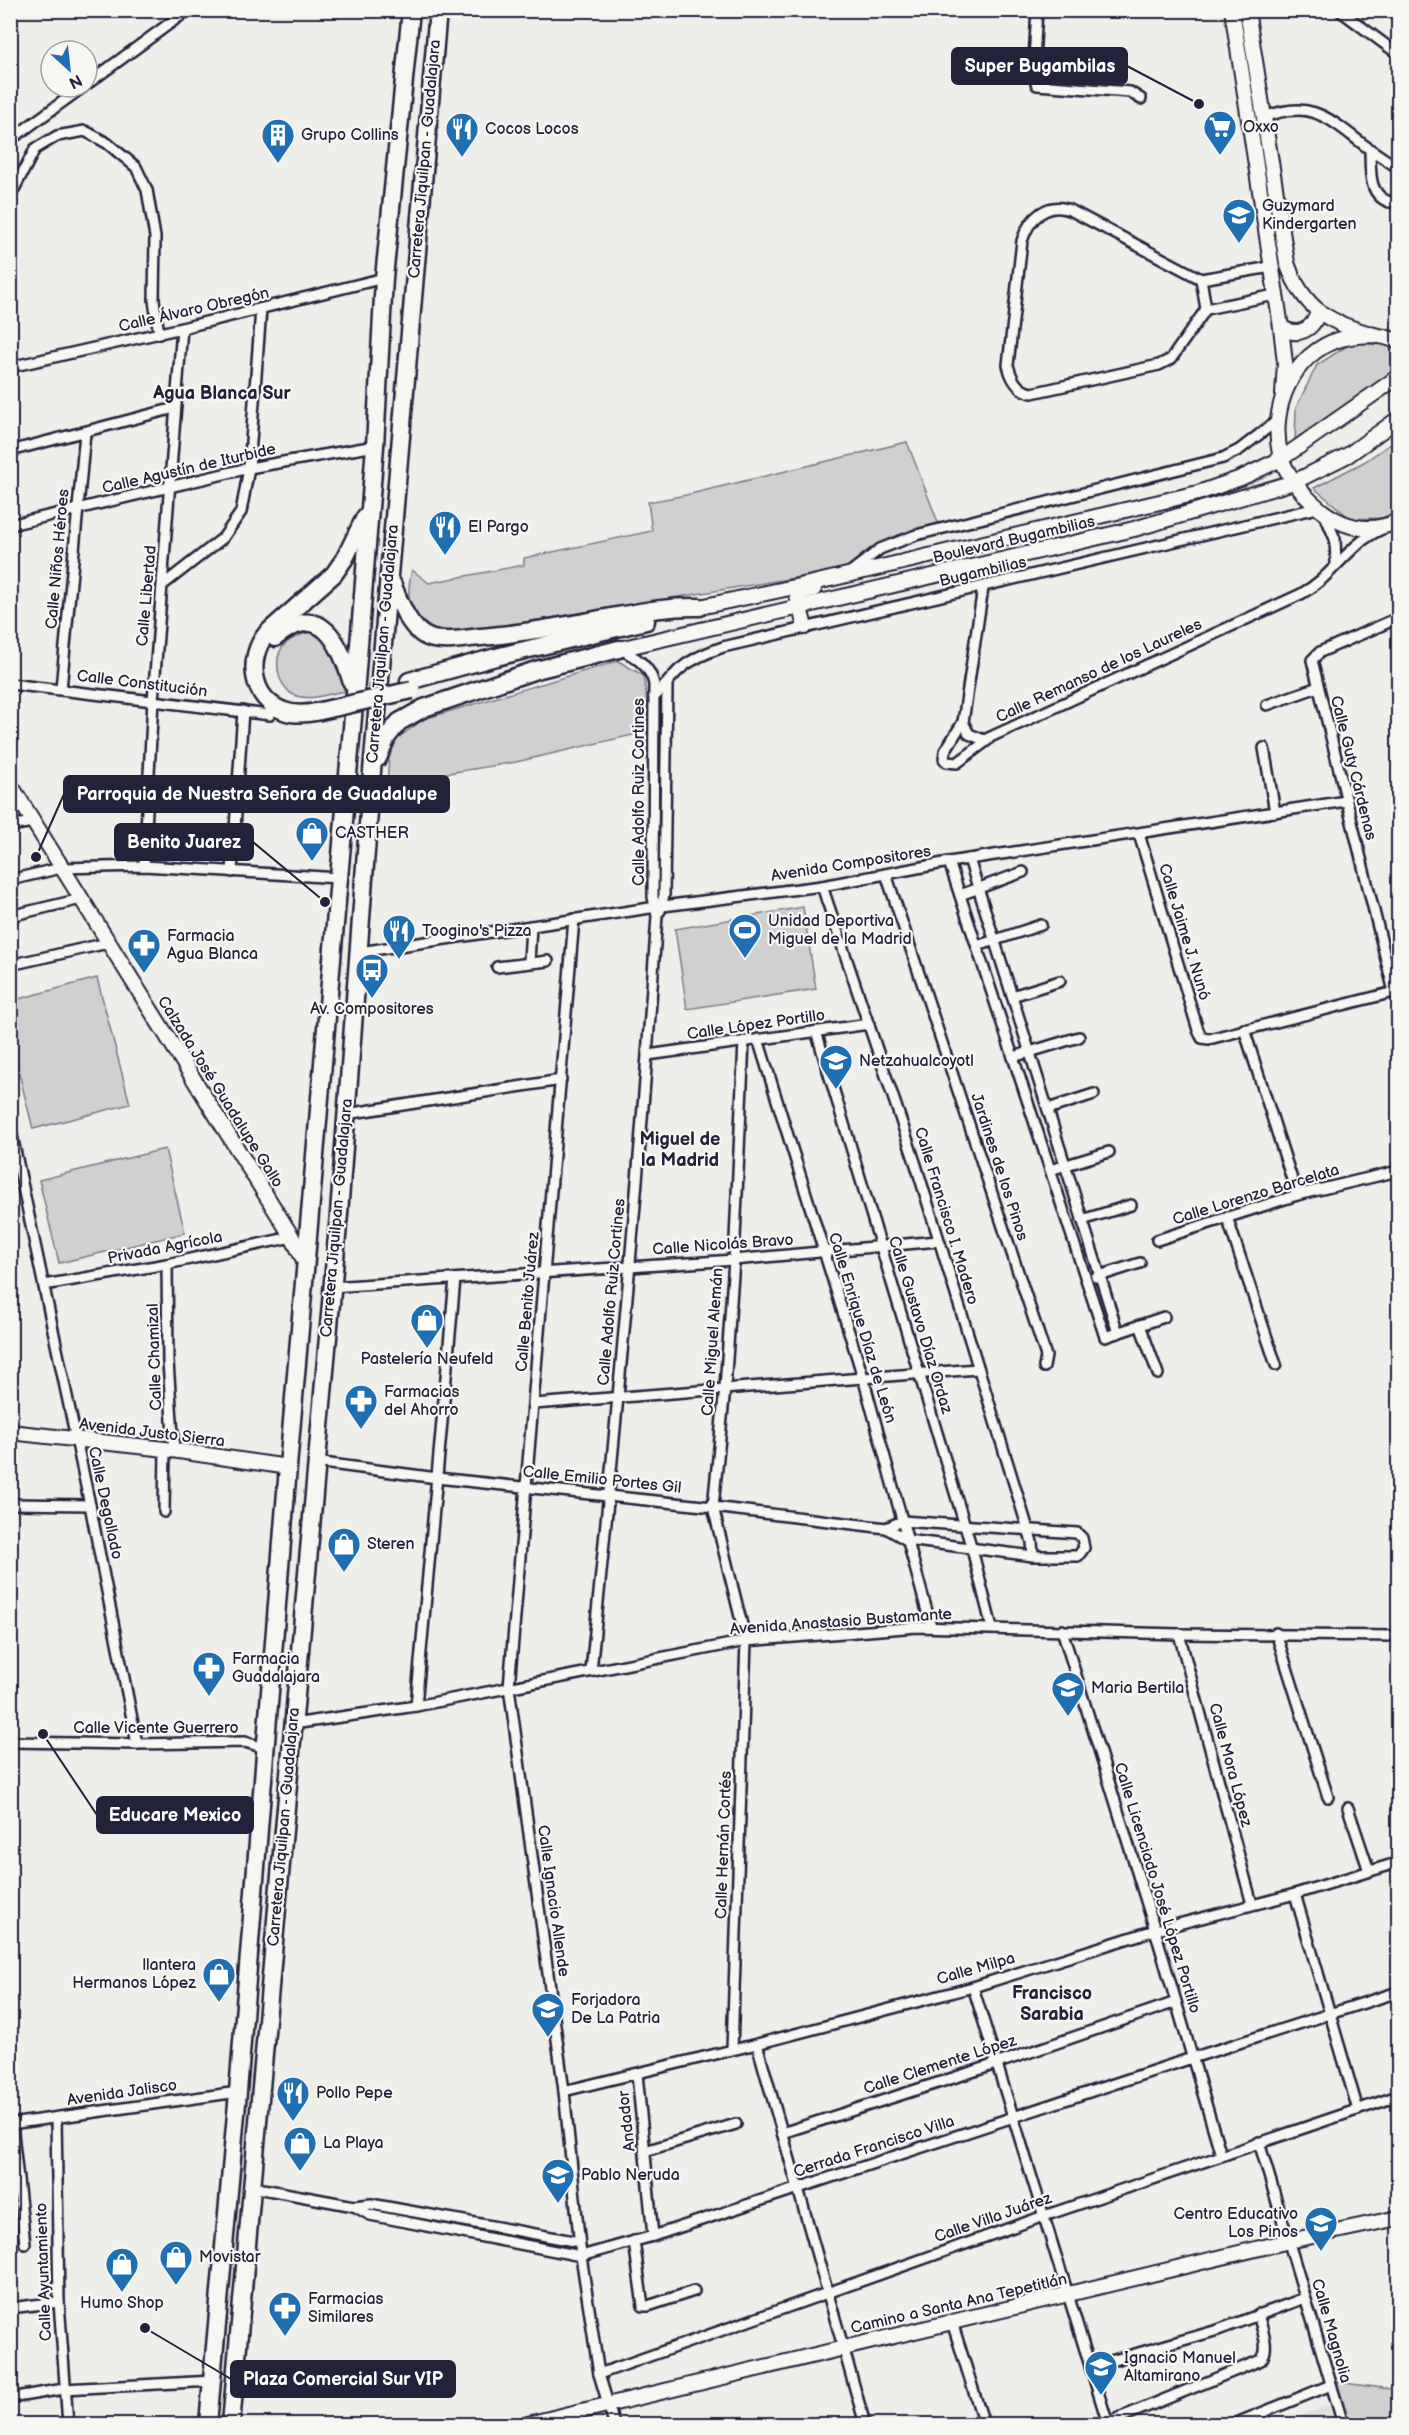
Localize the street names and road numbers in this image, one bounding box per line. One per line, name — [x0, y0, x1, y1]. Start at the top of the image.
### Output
street label: Carretera Jiquilpan - Guadalajara — [405, 39, 445, 279]
street label: Calle Álvaro Obregón — [117, 282, 271, 337]
street label: Calle Agustín de Iturbide — [100, 440, 278, 498]
street label: Calle Niños Héroes — [42, 488, 74, 630]
street label: Boulevard Bugambilias — [931, 512, 1097, 568]
street label: Carretera Jiquilpan - Guadalajara — [363, 524, 403, 764]
street label: Calle Libertad — [133, 545, 161, 647]
street label: Bugambilias — [938, 553, 1028, 591]
street label: Calle Remanso de los Laureles — [993, 615, 1205, 727]
street label: Calle Constitución — [76, 667, 208, 701]
street label: Calle Guty Cárdenas — [1326, 694, 1380, 842]
street label: Calle Adolfo Ruiz Cortines — [630, 698, 649, 886]
street label: Avenida Compositores — [770, 842, 932, 886]
street label: Calle Jaime J. Nunó — [1154, 861, 1214, 1003]
street label: Calzada José Guadalupe Gallo — [153, 993, 287, 1191]
street label: Calle López Portillo — [686, 1006, 826, 1044]
street label: Jardines de los Pinos — [966, 1091, 1032, 1243]
street label: Carretera Jiquilpan - Guadalajara — [317, 1098, 357, 1338]
street label: Calle Francisco I. Madero — [910, 1125, 982, 1307]
street label: Calle Lorenzo Barcelata — [1170, 1161, 1342, 1229]
street label: Calle Adolfo Ruiz Cortines — [594, 1198, 630, 1386]
street label: Privada Agrícola — [106, 1228, 224, 1268]
street label: Calle Enrique Díaz de León — [824, 1230, 900, 1426]
street label: Calle Benito Juárez — [512, 1231, 544, 1373]
street label: Calle Nicolás Bravo — [652, 1231, 794, 1259]
street label: Calle Gustavo Díaz Ordaz — [884, 1234, 956, 1416]
street label: Calle Miguel Alemán — [698, 1267, 728, 1417]
street label: Calle Chamizal — [144, 1303, 166, 1411]
street label: Avenida Justo Sierra — [78, 1415, 226, 1451]
street label: Calle Degollado — [84, 1445, 126, 1561]
street label: Calle Emilio Portes Gil — [522, 1462, 682, 1498]
street label: Avenida Anastasio Bustamante — [729, 1605, 953, 1639]
street label: Calle Mora López — [1204, 1701, 1256, 1829]
street label: Carretera Jiquilpan - Guadalajara — [264, 1707, 304, 1947]
street label: Calle Vicente Guerrero — [73, 1719, 239, 1738]
street label: Calle Licenciado José López Portillo — [1110, 1760, 1204, 2016]
street label: Calle Hernán Cortés — [712, 1771, 736, 1919]
street label: Calle Ignacio Allende — [533, 1824, 573, 1979]
street label: Calle Milpa — [935, 1949, 1017, 1989]
street label: Calle Clemente López — [861, 2031, 1019, 2099]
street label: Avenida Jalisco — [66, 2076, 178, 2110]
street label: Andador — [614, 2089, 640, 2152]
street label: Cerrada Francisco Villa — [791, 2112, 957, 2182]
street label: Calle Villa Juárez — [932, 2189, 1054, 2247]
street label: Calle Ayuntamiento — [32, 2202, 56, 2342]
street label: Camino a Santa Ana Tepetitlán — [849, 2270, 1069, 2338]
street label: Calle Magnolia — [1307, 2277, 1355, 2385]

